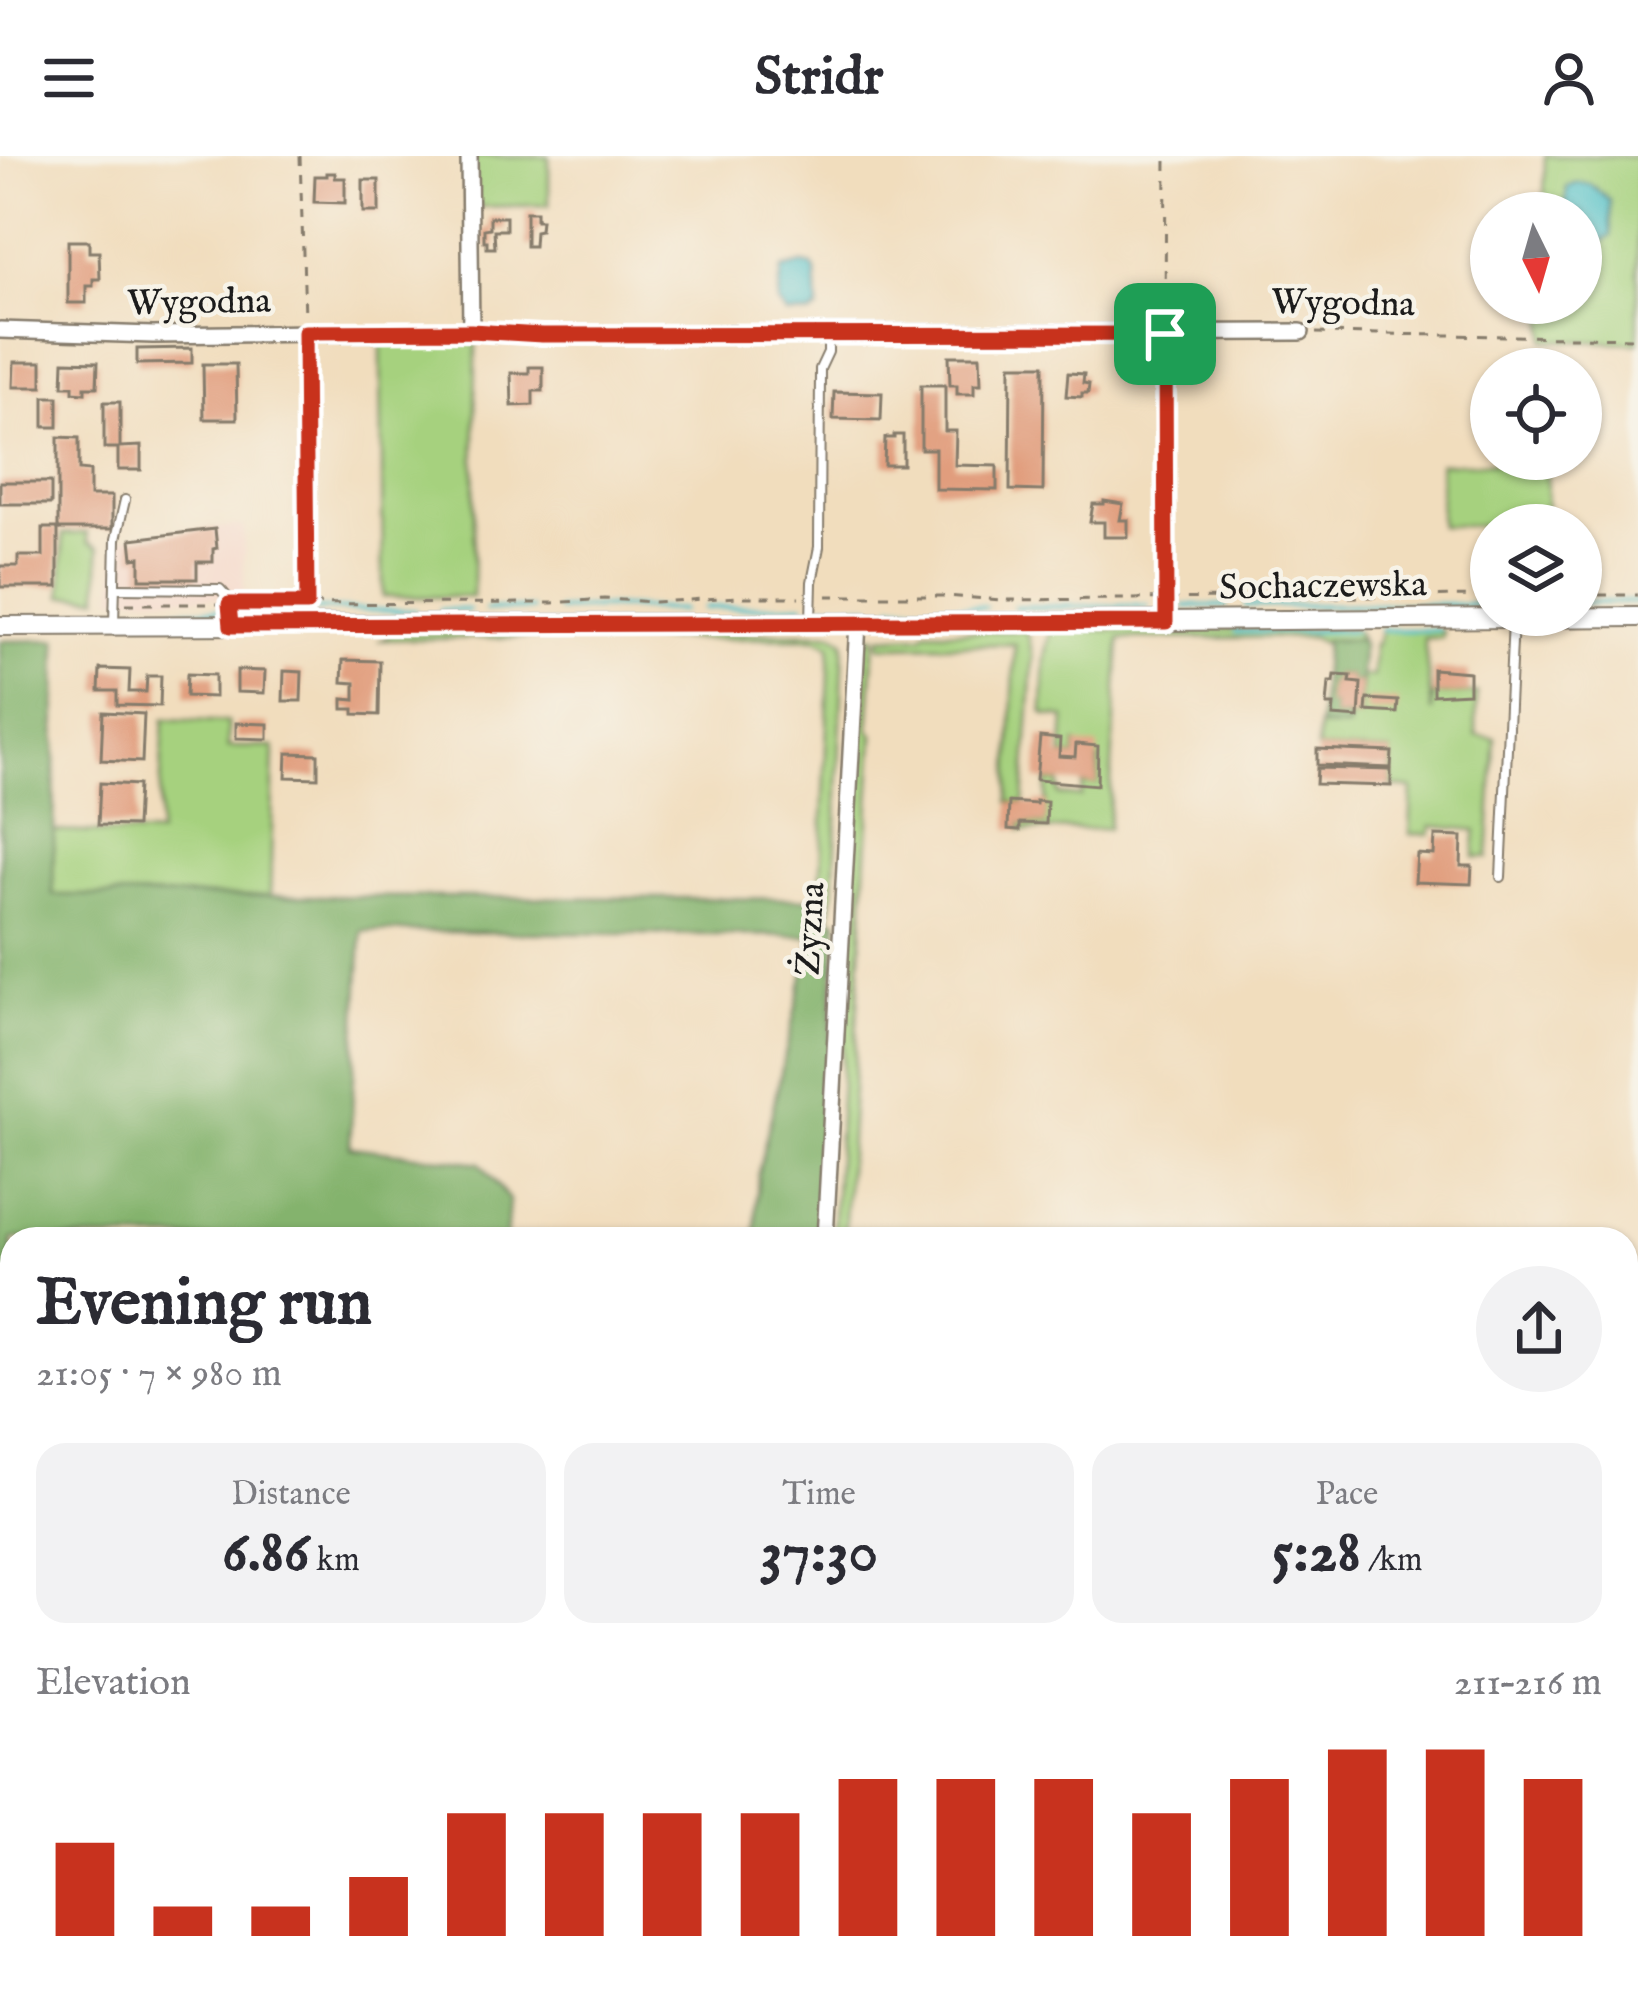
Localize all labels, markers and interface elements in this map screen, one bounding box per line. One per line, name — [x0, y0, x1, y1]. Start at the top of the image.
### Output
text: Stridr — [755, 44, 883, 113]
icon: menu — [36, 45, 102, 111]
icon: person — [1536, 45, 1602, 111]
north arrow — [1470, 192, 1602, 324]
map controls — [1470, 192, 1602, 636]
street label: Wygodna — [127, 279, 272, 327]
street label: Wygodna — [1271, 280, 1416, 328]
pin — [1114, 283, 1216, 385]
icon: arrive — [1132, 301, 1198, 367]
button: locate — [1470, 348, 1602, 480]
button: layers — [1470, 504, 1602, 636]
street label: Sochaczewska — [1219, 562, 1428, 612]
street label: Żyzna — [786, 881, 836, 977]
text: Evening run — [36, 1263, 372, 1347]
button: share — [1476, 1266, 1602, 1392]
text: 21:05 · 7 × 980 m — [36, 1350, 282, 1399]
text: Distance — [231, 1474, 351, 1516]
text: Time — [782, 1474, 856, 1516]
text: Pace — [1316, 1474, 1378, 1516]
text: 6.86 — [222, 1516, 309, 1592]
text: 37:30 — [760, 1516, 878, 1592]
text: 5:28 — [1272, 1516, 1361, 1592]
text: km — [309, 1540, 360, 1582]
text: /km — [1361, 1540, 1422, 1582]
text: Elevation — [36, 1659, 191, 1708]
text: 211–216 m — [1454, 1659, 1602, 1708]

